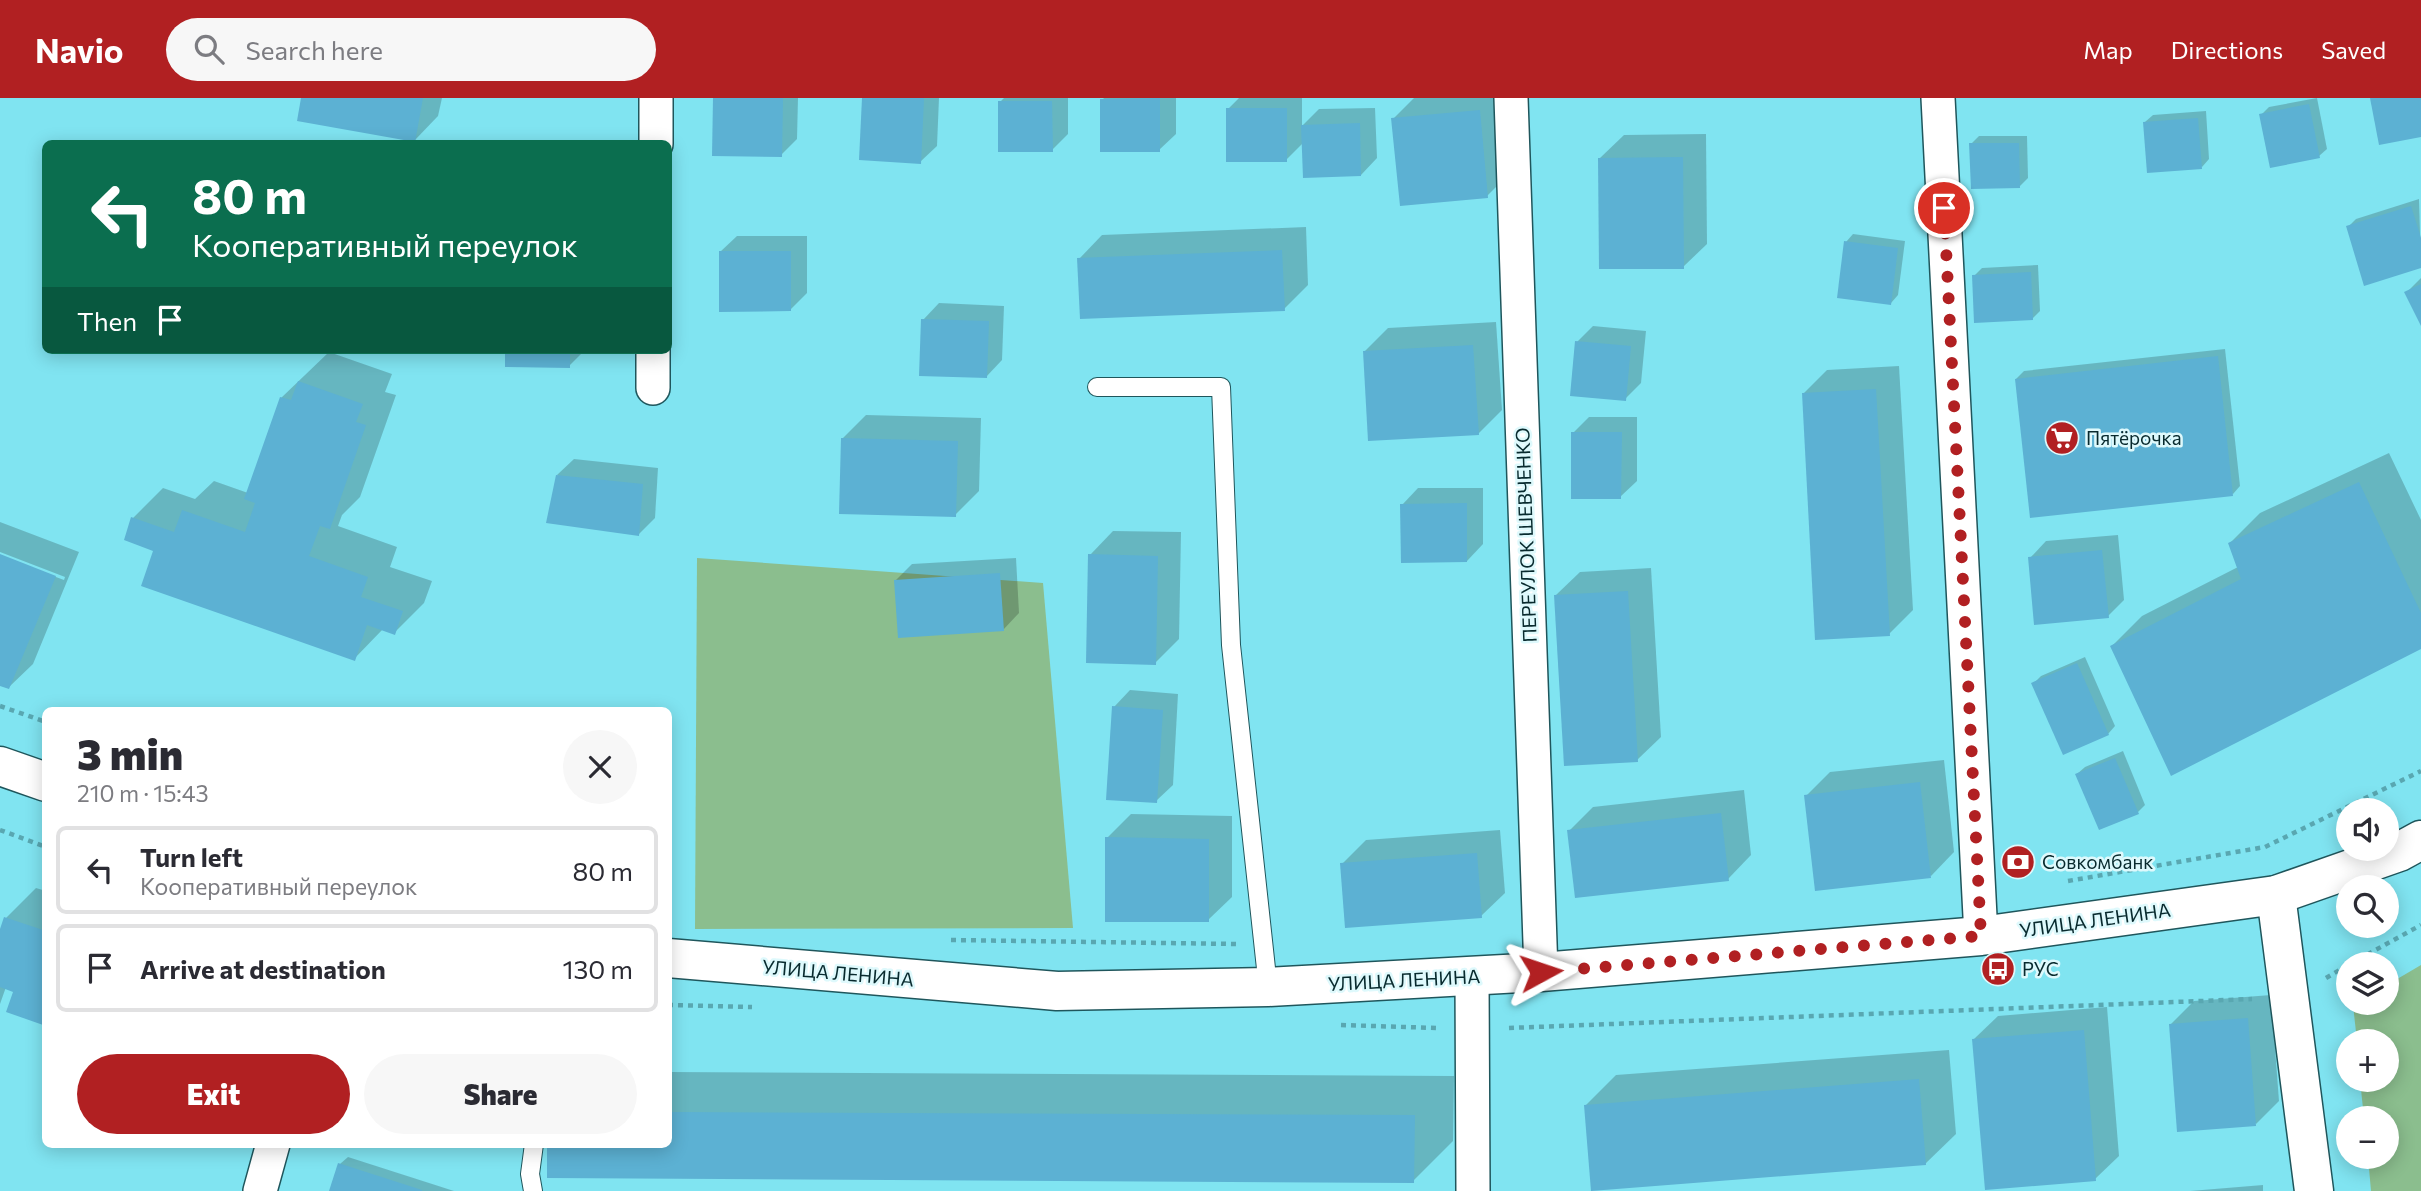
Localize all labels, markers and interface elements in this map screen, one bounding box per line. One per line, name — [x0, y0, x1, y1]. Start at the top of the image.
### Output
search box — [166, 18, 656, 81]
text: Navio — [35, 29, 124, 70]
icon: search — [190, 30, 228, 68]
text: Search here — [246, 34, 383, 65]
text: Map — [2083, 35, 2133, 64]
text: Directions — [2171, 35, 2283, 64]
text: Saved — [2321, 35, 2386, 64]
text: 80 m — [192, 164, 307, 224]
icon: left — [77, 168, 168, 259]
pin — [1914, 178, 1974, 238]
icon: arrive — [1925, 189, 1963, 227]
text: Кооперативный переулок — [192, 224, 578, 264]
icon: arrive — [151, 301, 189, 339]
text: Then — [77, 305, 137, 336]
supermarket icon: Пятёрочка — [2043, 419, 2081, 457]
place label: Пятёрочка — [2086, 426, 2182, 449]
street label: ПЕРЕУЛОК ШЕВЧЕНКО — [1510, 427, 1541, 643]
text: 3 min — [77, 727, 183, 779]
button: close — [563, 730, 637, 804]
text: 210 m · 15:43 — [77, 779, 209, 807]
map controls — [2336, 798, 2399, 1169]
button: sound — [2336, 798, 2399, 861]
text: Turn left — [140, 841, 243, 872]
bank icon: Совкомбанк — [1999, 843, 2037, 881]
place label: Совкомбанк — [2042, 850, 2153, 873]
icon: left — [81, 851, 119, 889]
text: 80 m — [573, 855, 633, 886]
text: Кооперативный переулок — [140, 872, 417, 900]
button: search — [2336, 875, 2399, 938]
street label: УЛИЦА ЛЕНИНА — [2018, 898, 2172, 942]
position arrow — [1504, 935, 1578, 1009]
icon: arrive — [81, 949, 119, 987]
bus stop icon: РУС — [1979, 950, 2017, 988]
button: layers — [2336, 952, 2399, 1015]
text: Arrive at destination — [140, 953, 386, 984]
text: 130 m — [562, 953, 633, 984]
street label: УЛИЦА ЛЕНИНА — [761, 954, 915, 991]
place label: РУС — [2022, 957, 2059, 980]
street label: УЛИЦА ЛЕНИНА — [1327, 964, 1481, 995]
button: + — [2336, 1029, 2399, 1092]
button: Exit — [77, 1054, 350, 1134]
button: Share — [364, 1054, 637, 1134]
button: − — [2336, 1106, 2399, 1169]

